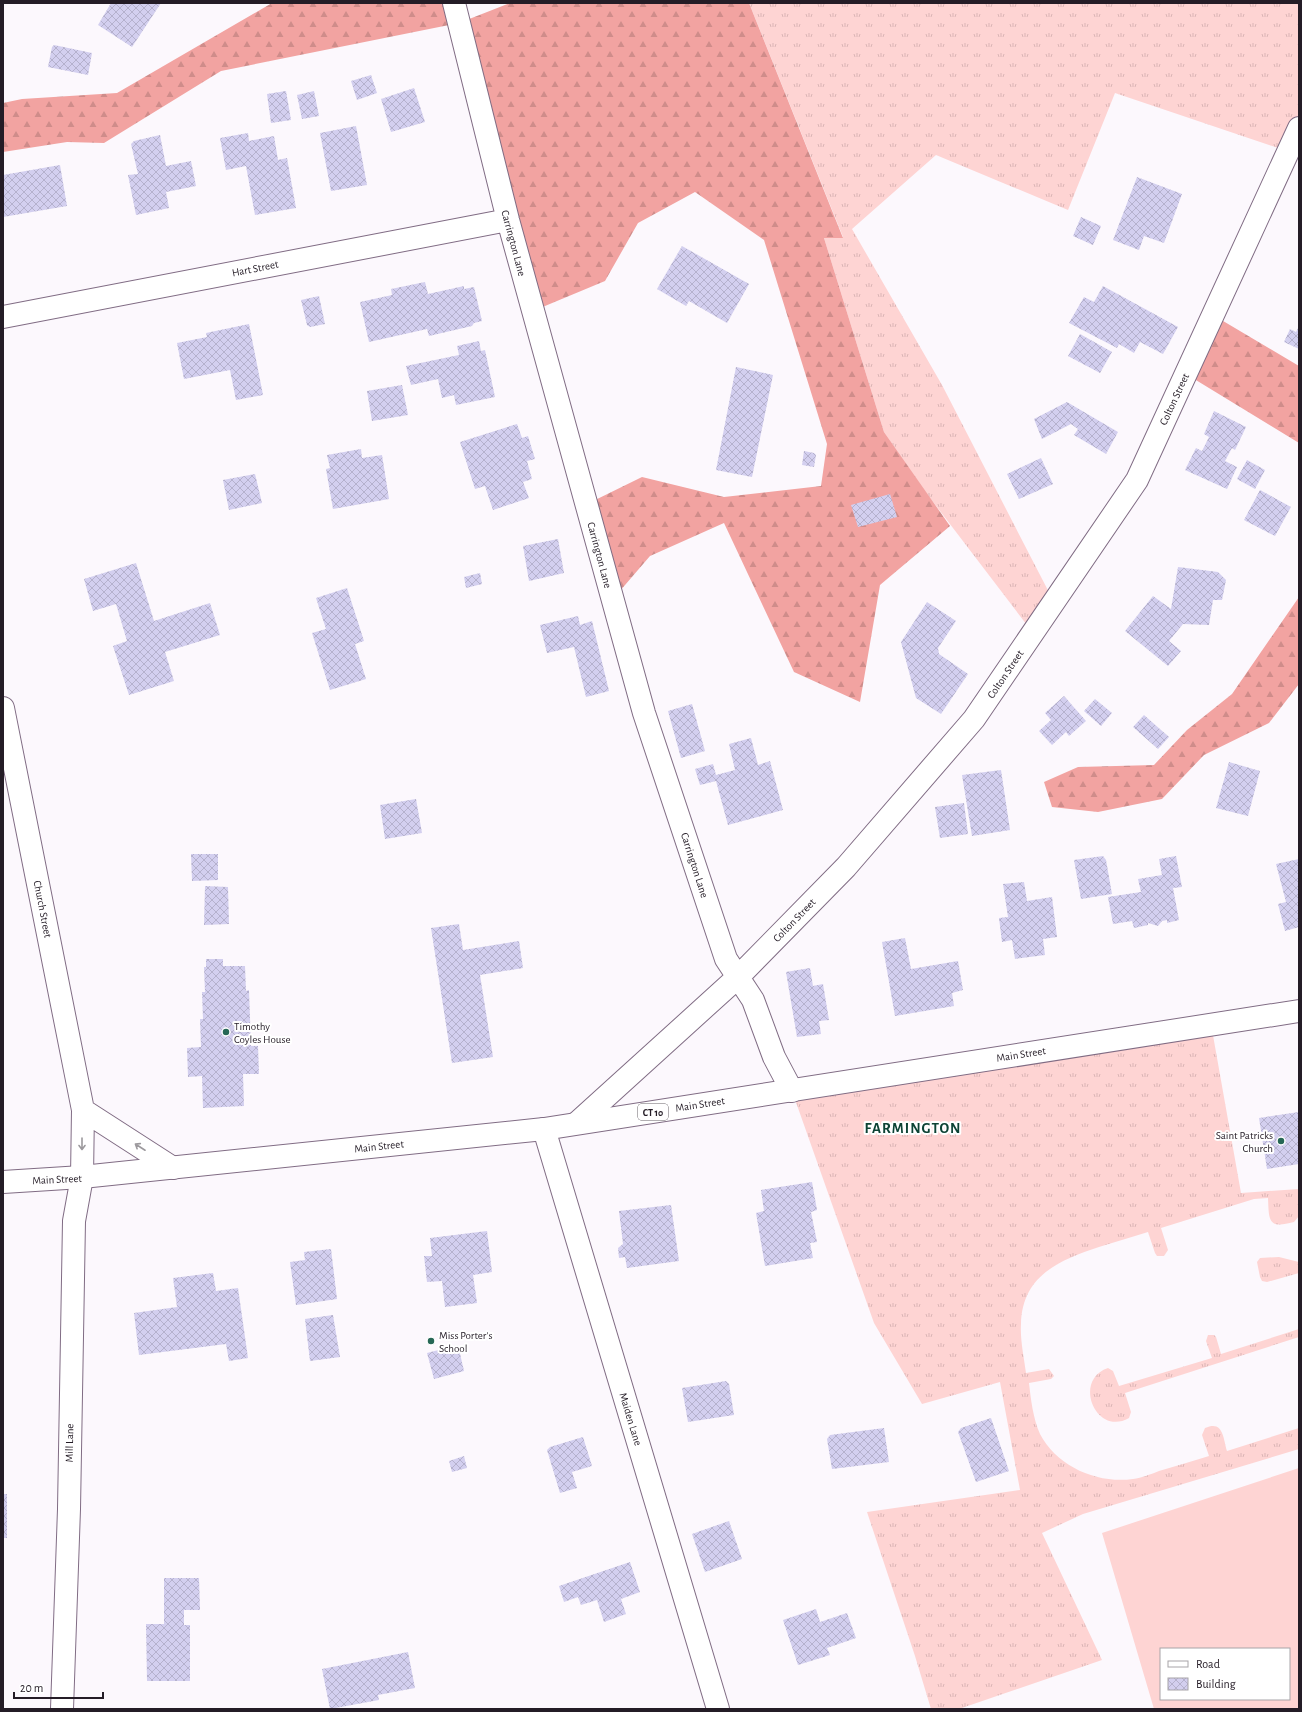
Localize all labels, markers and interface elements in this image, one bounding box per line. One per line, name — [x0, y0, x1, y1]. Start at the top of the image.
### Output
street label: Carrington Lane — [499, 209, 528, 277]
street label: Hart Street — [231, 259, 280, 278]
street label: Colton Street — [1158, 371, 1191, 427]
street label: Carrington Lane — [585, 521, 614, 589]
street label: Colton Street — [985, 648, 1026, 700]
street label: Carrington Lane — [679, 831, 710, 899]
street label: Church Street — [32, 880, 54, 939]
street label: Colton Street — [771, 896, 818, 944]
place label: Timothy Coyles House — [234, 1021, 291, 1045]
marker: Timothy Coyles House — [221, 1027, 231, 1037]
street label: Main Street — [996, 1045, 1047, 1064]
street label: Main Street — [675, 1095, 726, 1114]
road number: CT 10 — [638, 1104, 668, 1120]
district label: FARMINGTON — [864, 1121, 962, 1136]
place label: Saint Patricks Church — [1216, 1130, 1273, 1154]
marker: Saint Patricks Church — [1276, 1136, 1286, 1146]
one-way arrow — [78, 1137, 86, 1150]
street label: Main Street — [354, 1138, 405, 1155]
one-way arrow — [135, 1143, 146, 1151]
street label: Main Street — [32, 1173, 83, 1186]
place label: Miss Porter's School — [439, 1330, 493, 1354]
marker: Miss Porter's School — [426, 1336, 436, 1346]
street label: Maiden Lane — [617, 1391, 644, 1447]
street label: Mill Lane — [64, 1423, 75, 1463]
legend — [1160, 1648, 1290, 1700]
text: Road — [1196, 1658, 1220, 1670]
scale bar — [14, 1674, 103, 1700]
text: Building — [1196, 1678, 1236, 1690]
text: 20 m — [20, 1682, 43, 1694]

